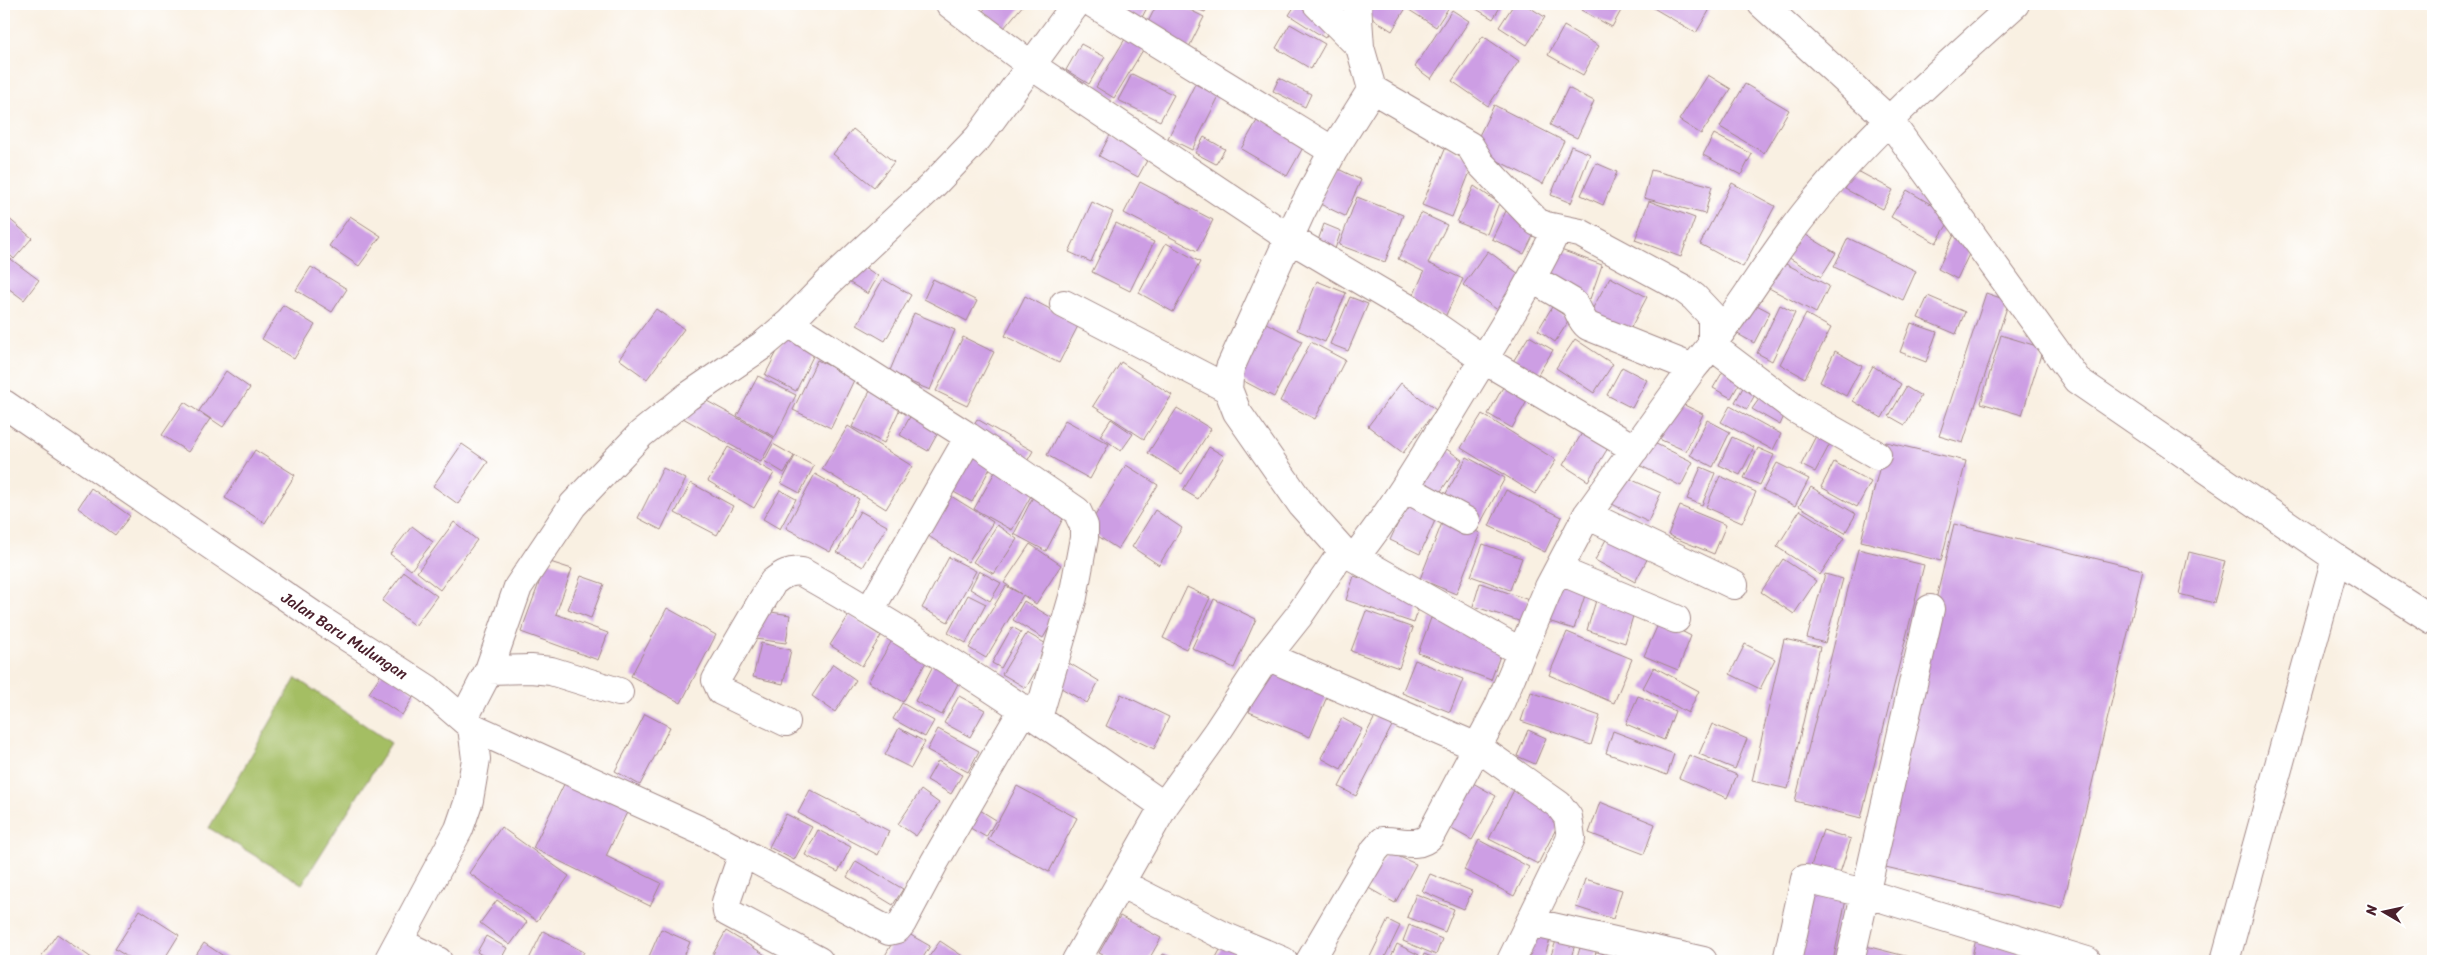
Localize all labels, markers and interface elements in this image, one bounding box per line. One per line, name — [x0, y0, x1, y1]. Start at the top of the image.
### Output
street label: Jalan Baru Mulungan — [275, 583, 414, 688]
north arrow — [2360, 888, 2410, 938]
text: N — [2358, 903, 2385, 918]

